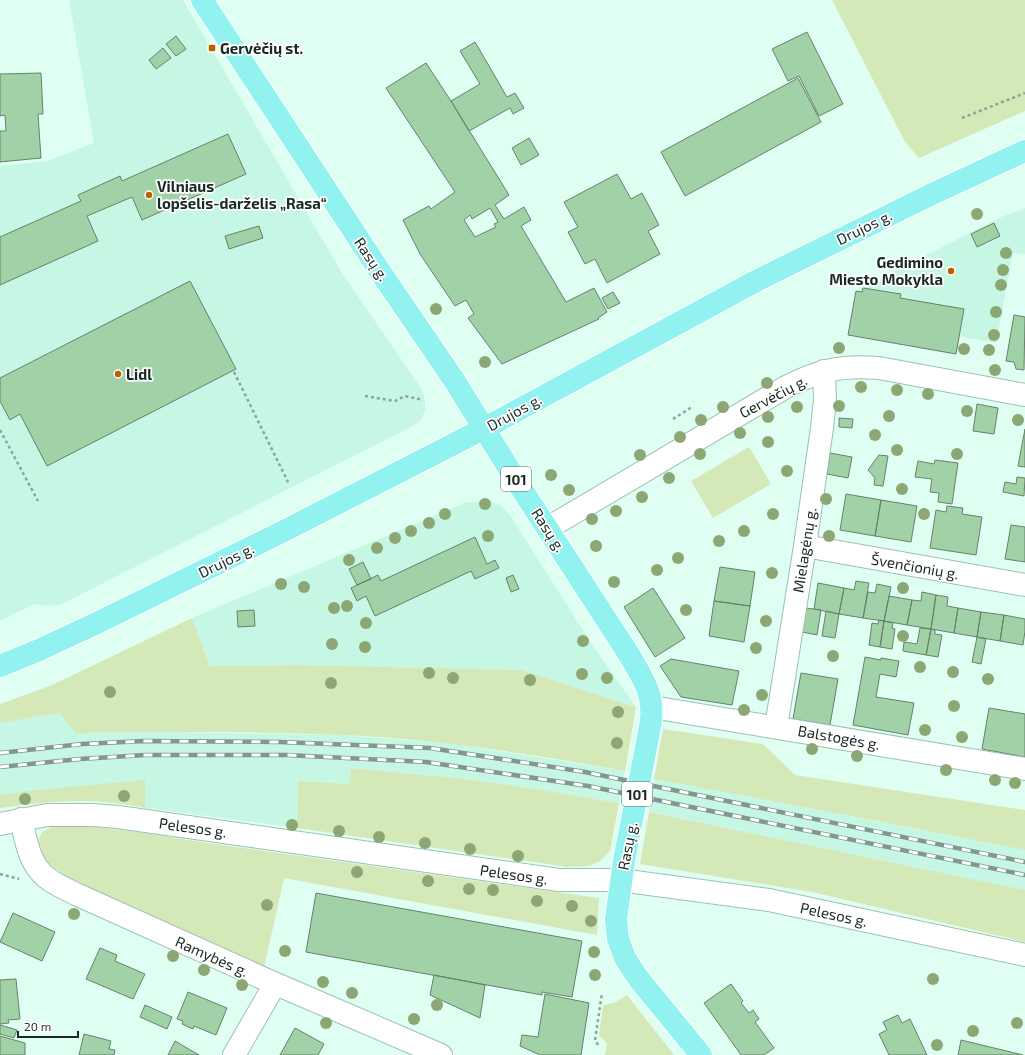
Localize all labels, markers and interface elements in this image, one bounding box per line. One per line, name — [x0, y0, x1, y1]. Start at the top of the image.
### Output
place label: Gervėčių st. — [220, 39, 303, 57]
marker: Gervėčių st. — [207, 43, 217, 53]
place label: Vilniaus lopšelis-darželis „Rasa“ — [157, 177, 327, 212]
marker: Vilniaus lopšelis-darželis „Rasa“ — [144, 190, 154, 200]
street label: Drujos g. — [833, 206, 895, 249]
street label: Rasų g. — [351, 234, 393, 284]
place label: Gedimino Miesto Mokykla — [829, 253, 943, 289]
marker: Gedimino Miesto Mokykla — [946, 266, 956, 276]
place label: Lidl — [126, 365, 152, 383]
marker: Lidl — [113, 369, 123, 379]
street label: Gervėčių g. — [736, 371, 810, 421]
street label: Drujos g. — [484, 390, 545, 435]
road number: 101 — [501, 467, 531, 491]
street label: Rasų g. — [528, 505, 570, 555]
street label: Mielagėnų g. — [788, 506, 820, 594]
street label: Drujos g. — [195, 539, 257, 582]
street label: Švenčionių g. — [870, 549, 960, 583]
street label: Balstogės g. — [797, 721, 881, 753]
road number: 101 — [622, 782, 652, 806]
street label: Pelesos g. — [158, 813, 228, 841]
street label: Rasų g. — [614, 820, 640, 872]
street label: Pelesos g. — [479, 860, 549, 888]
street label: Pelesos g. — [799, 898, 869, 930]
street label: Ramybės g. — [173, 932, 251, 980]
scale bar — [18, 1013, 78, 1039]
text: 20 m — [24, 1019, 51, 1033]

